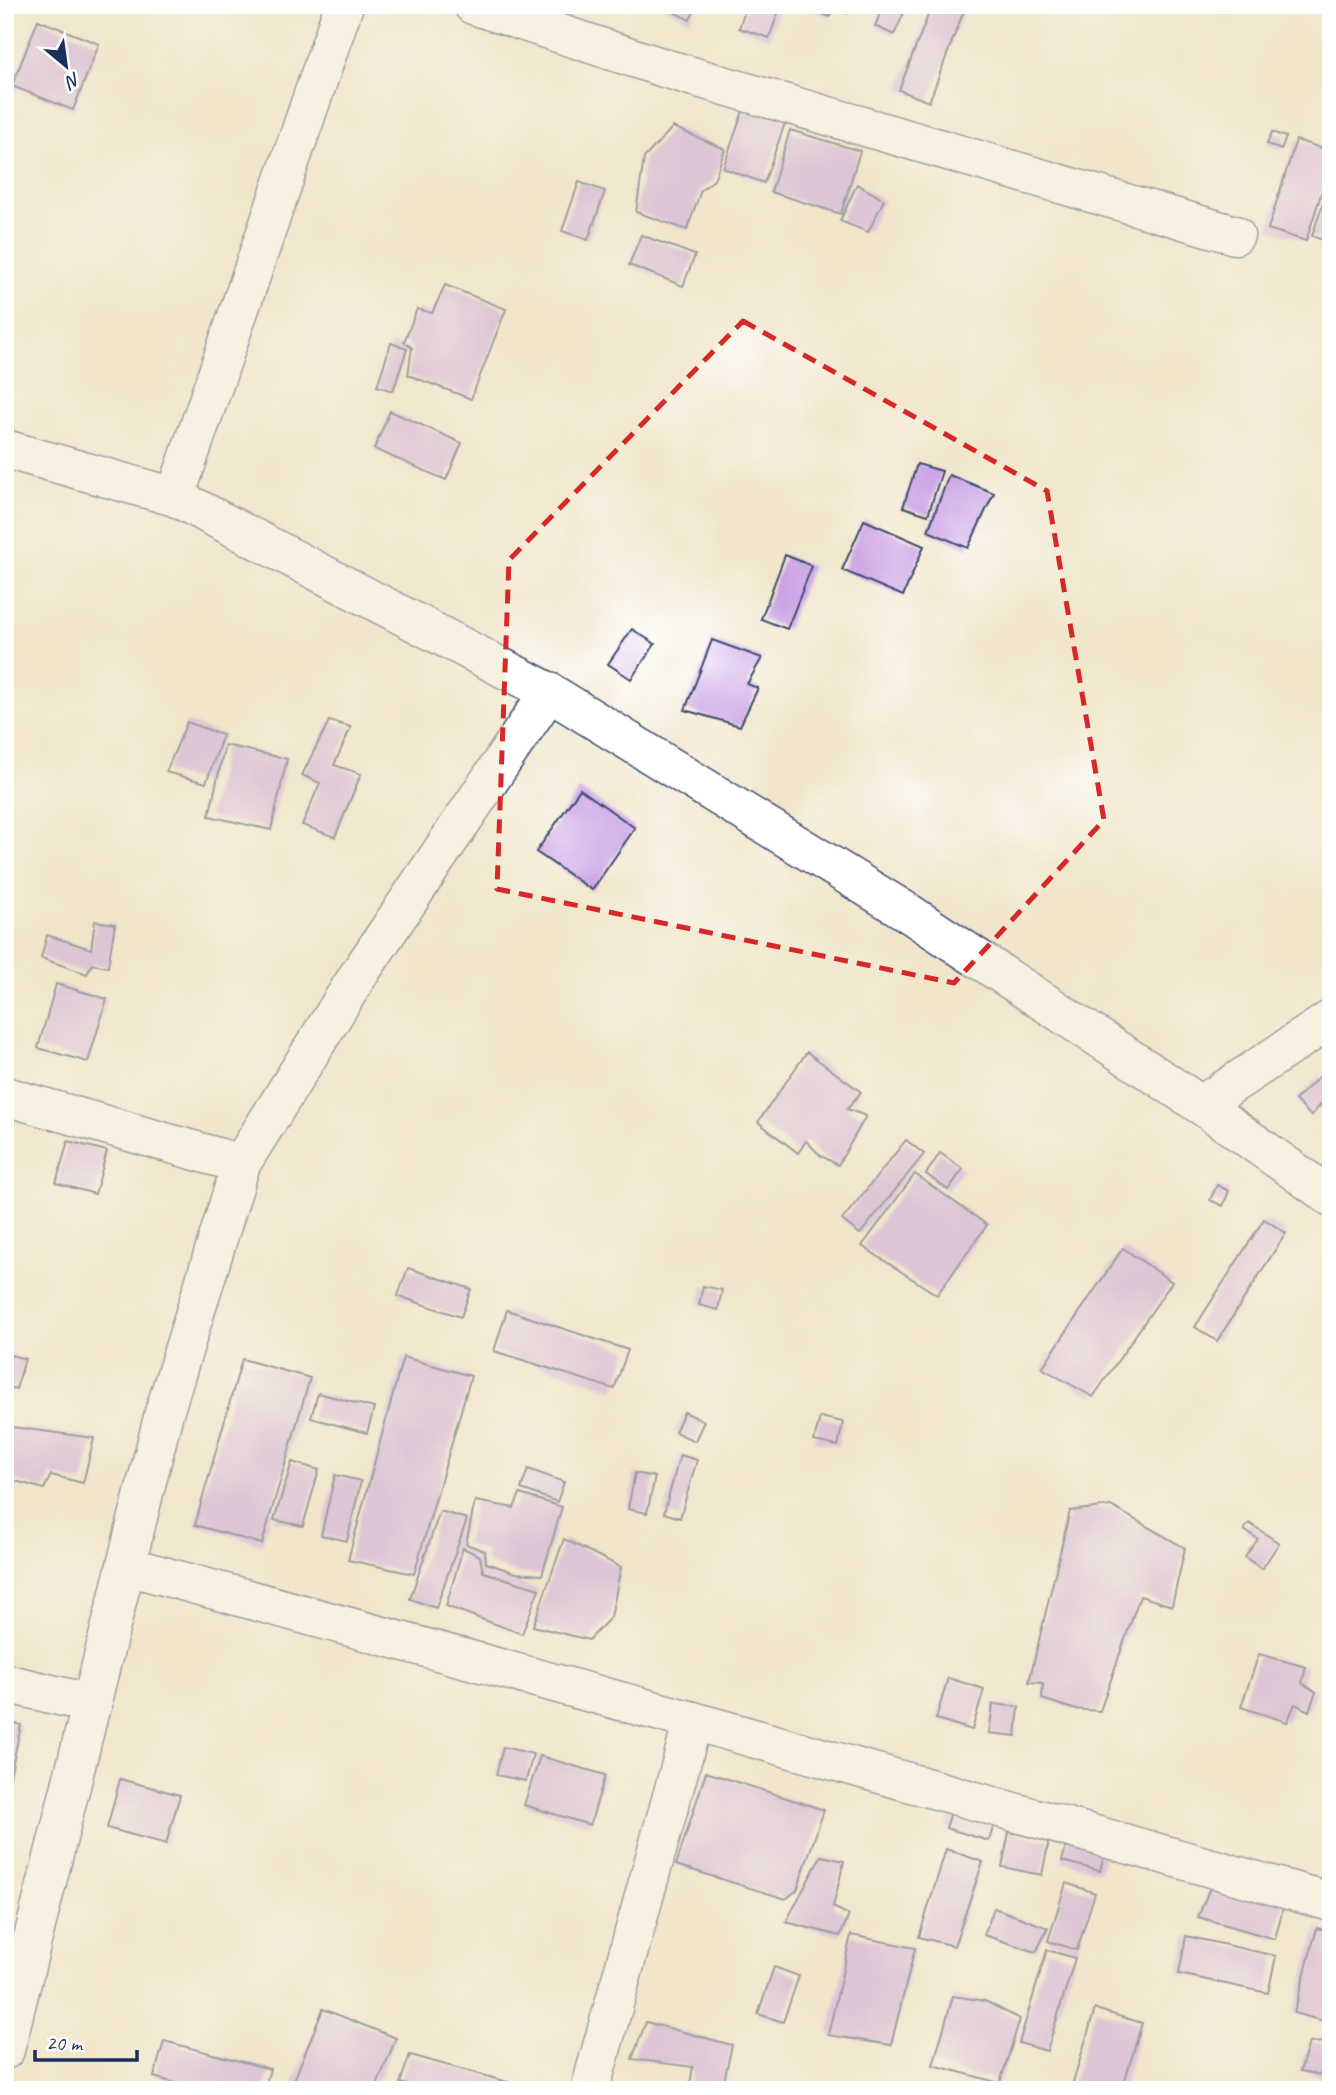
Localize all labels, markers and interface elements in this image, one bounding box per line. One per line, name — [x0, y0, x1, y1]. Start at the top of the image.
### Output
north arrow — [32, 32, 102, 102]
text: N — [60, 67, 85, 95]
scale bar — [35, 2018, 136, 2062]
text: 20 m — [46, 2030, 84, 2056]

